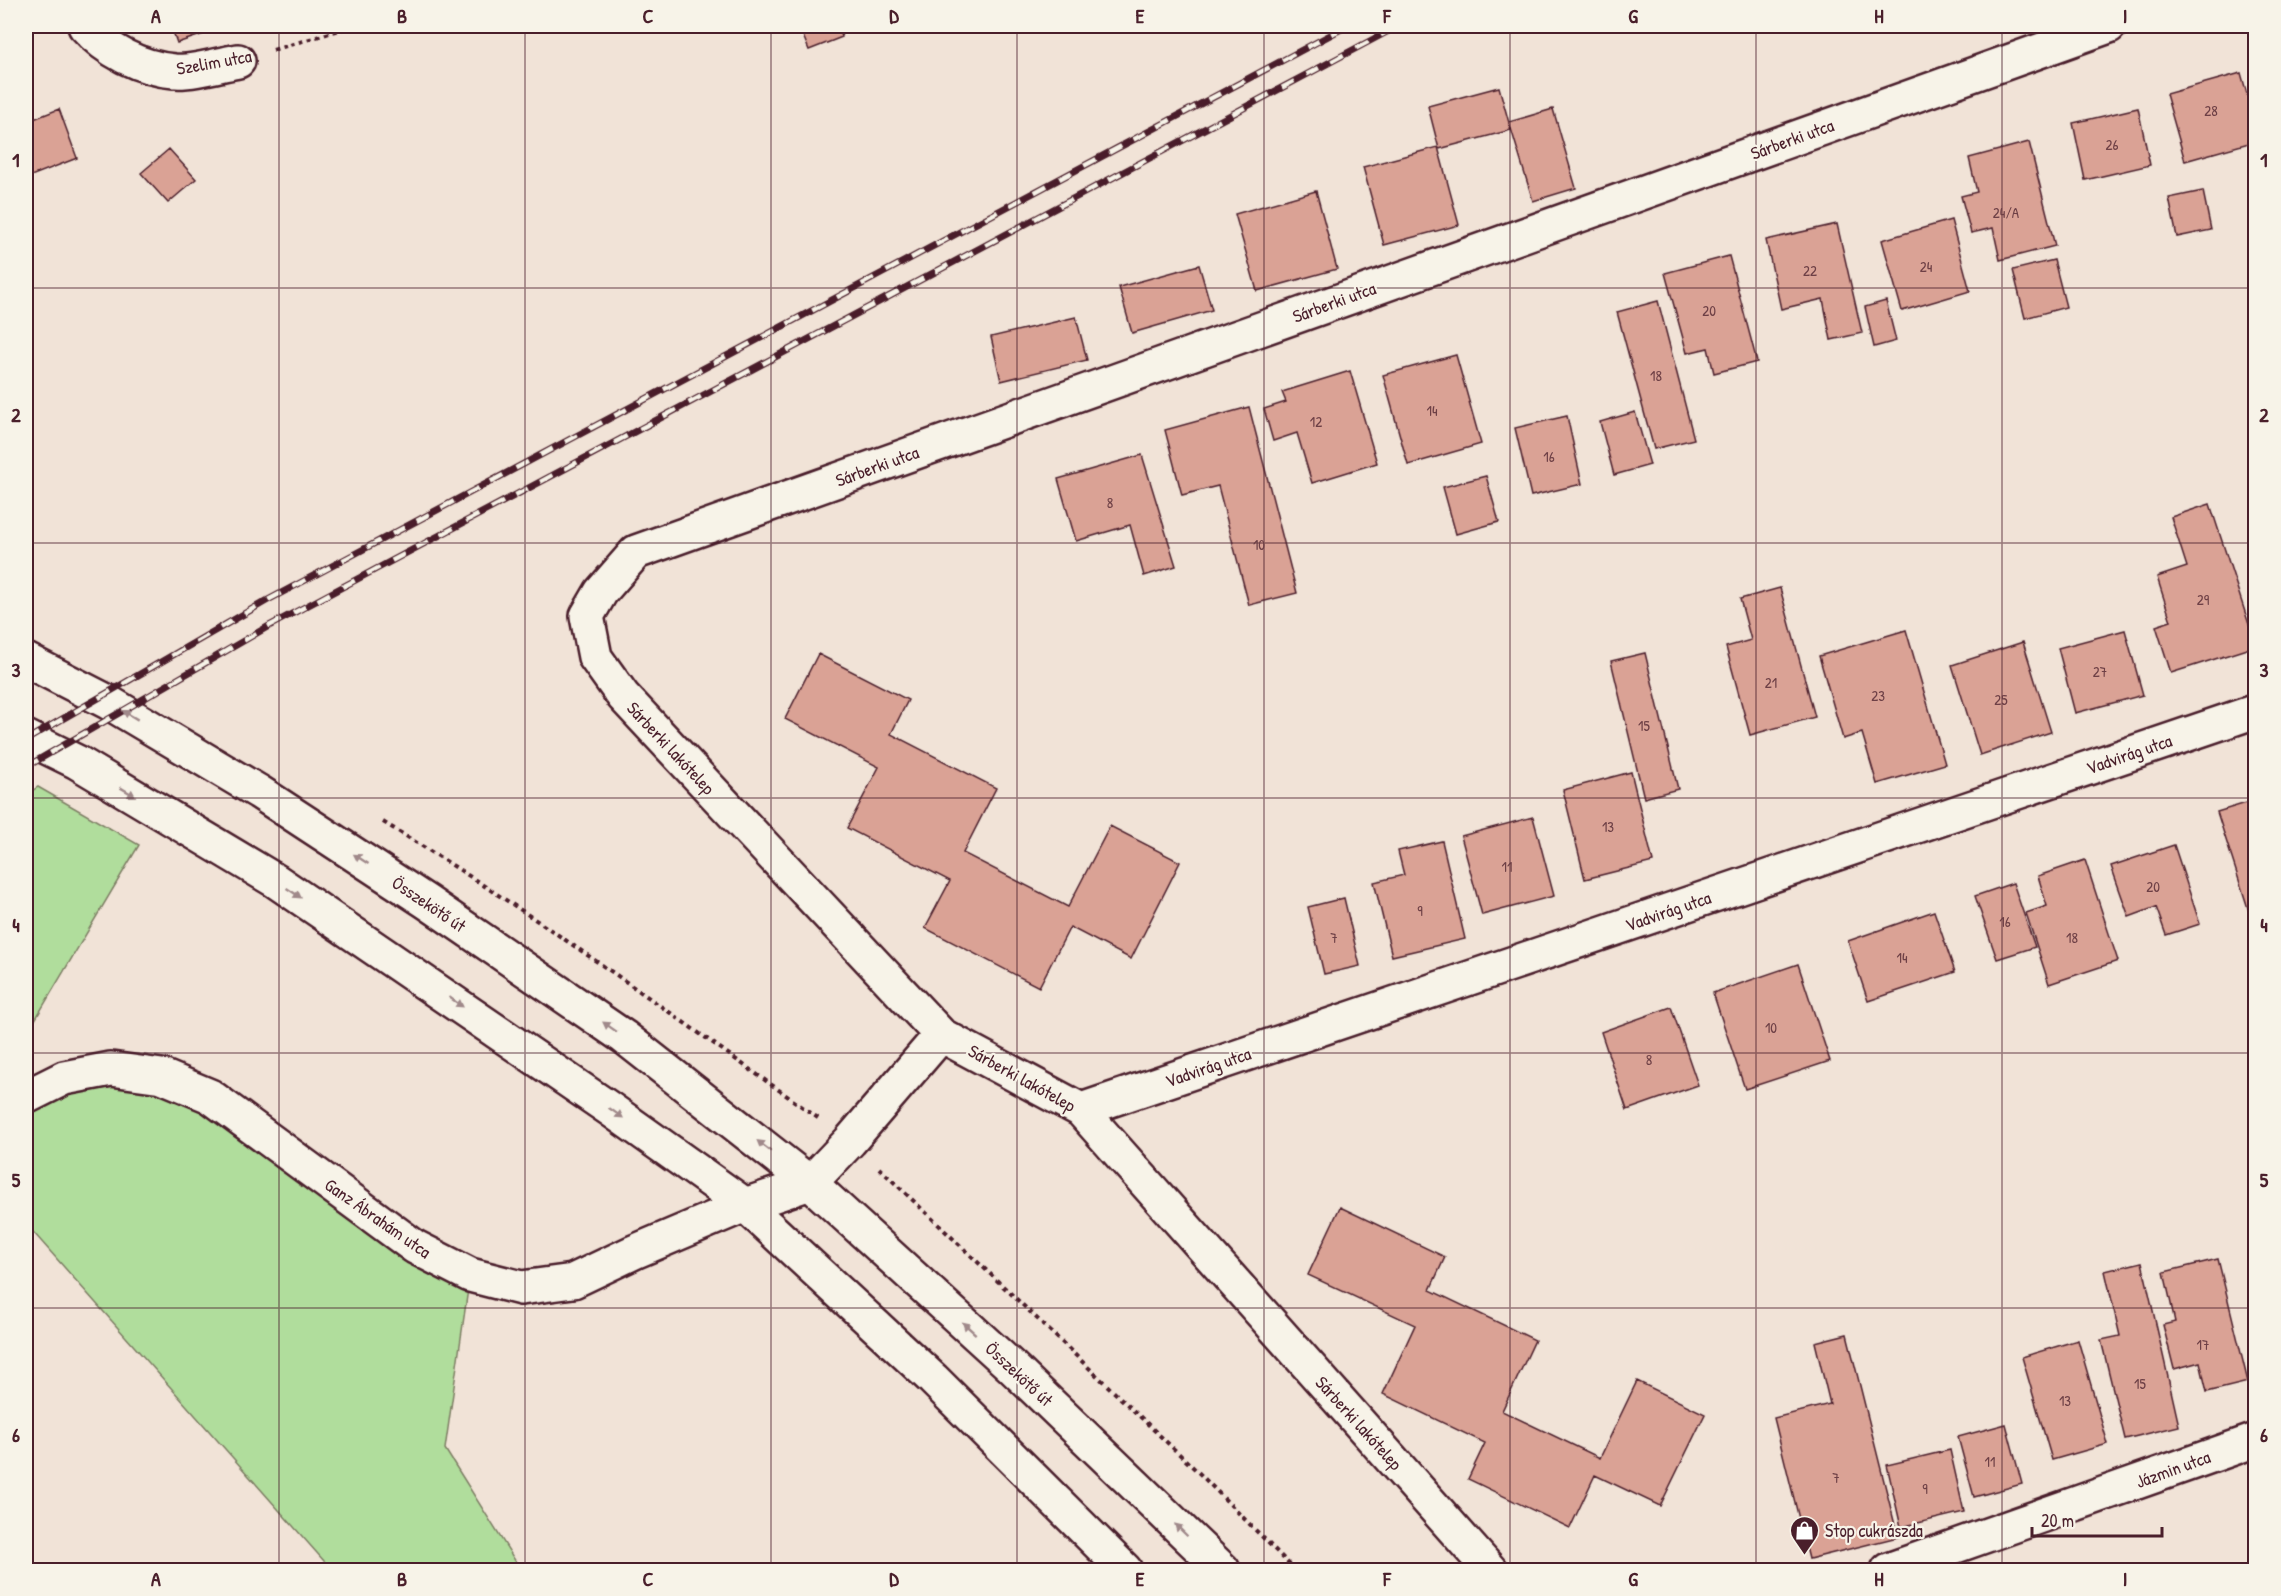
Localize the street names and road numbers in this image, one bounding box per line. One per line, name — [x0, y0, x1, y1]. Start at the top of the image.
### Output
street label: Szelim utca — [175, 43, 253, 81]
street label: Sárberki utca — [1747, 112, 1837, 166]
street label: Sárberki utca — [1289, 275, 1379, 329]
street label: Sárberki utca — [832, 439, 922, 493]
street label: Sárberki lakótelep — [621, 696, 721, 800]
street label: Vadvirág utca — [2083, 728, 2175, 780]
street label: Összekötő út — [387, 870, 472, 938]
street label: Vadvirág utca — [1622, 885, 1714, 937]
street label: Sárberki lakótelep — [964, 1038, 1080, 1118]
street label: Vadvirág utca — [1162, 1041, 1254, 1093]
street label: Ganz Ábrahám utca — [320, 1172, 436, 1264]
street label: Összekötő út — [980, 1336, 1059, 1412]
street label: Sárberki lakótelep — [1310, 1370, 1408, 1476]
street label: Jázmin utca — [2132, 1444, 2214, 1494]

